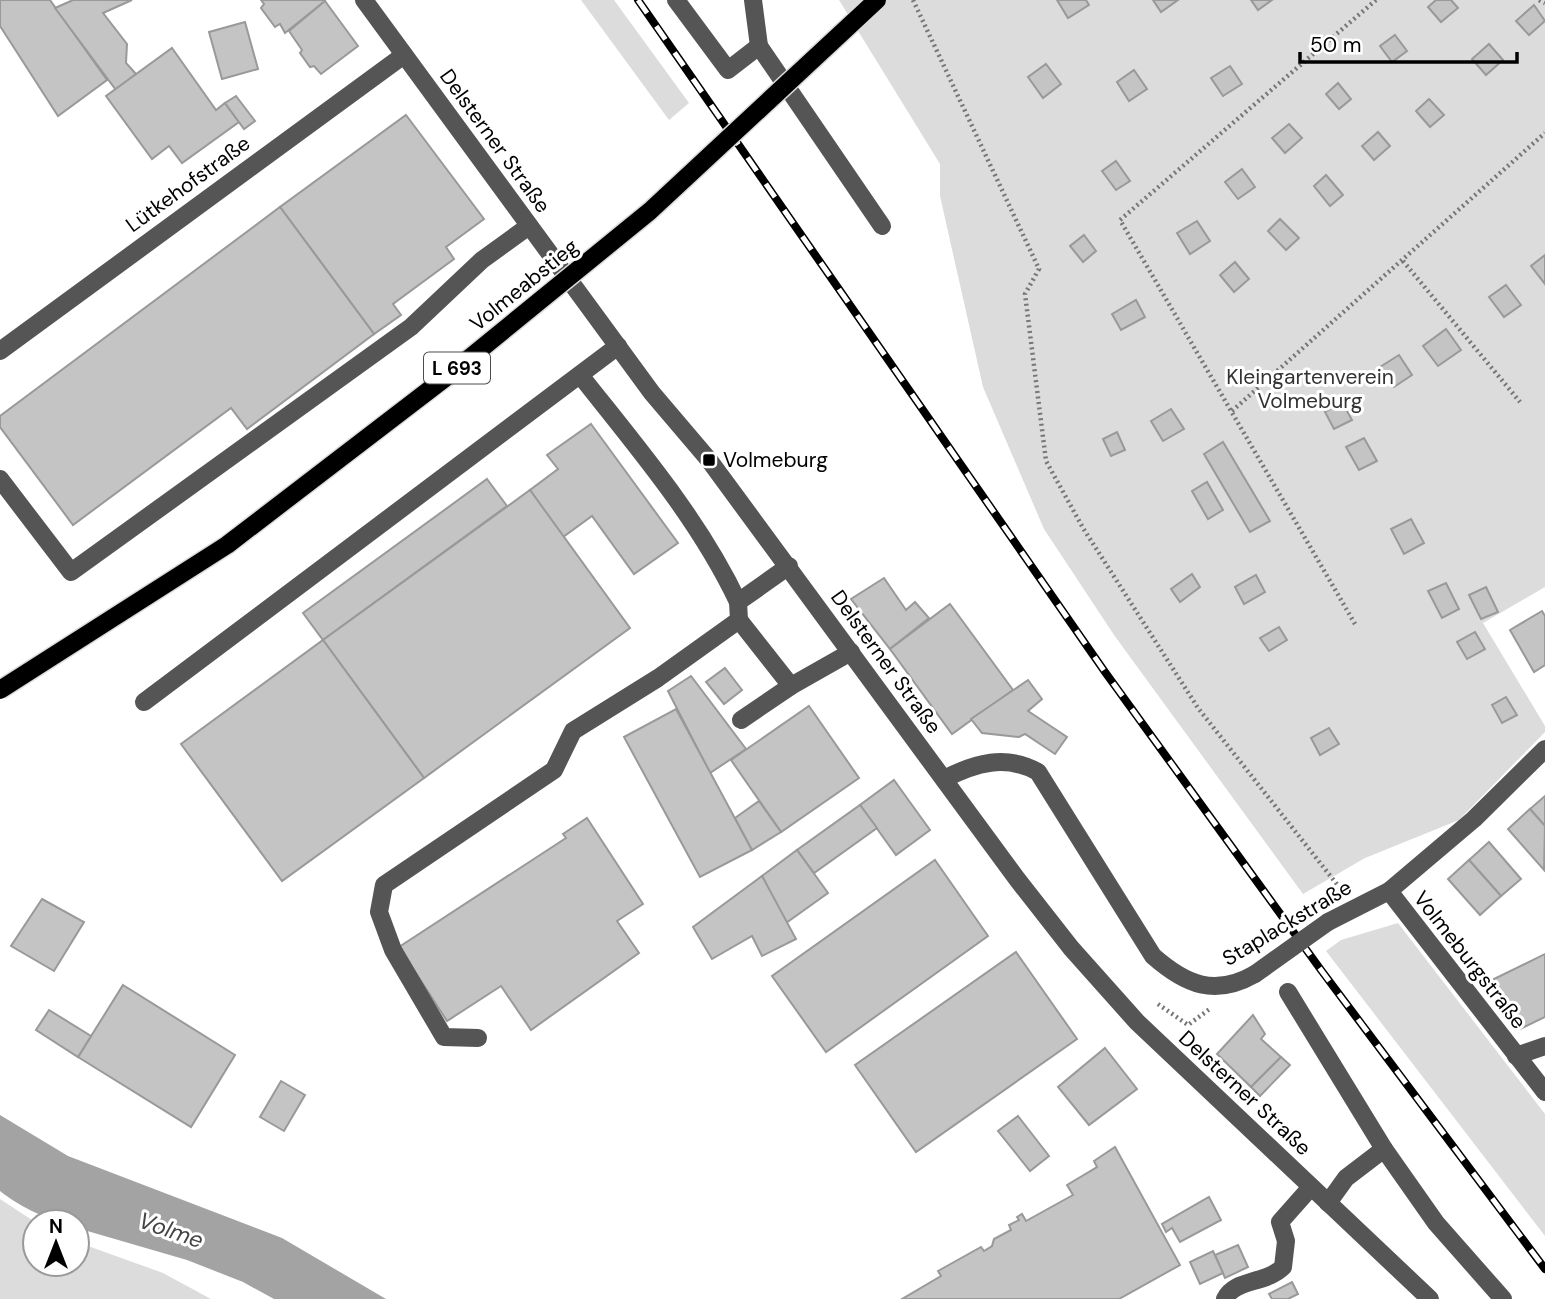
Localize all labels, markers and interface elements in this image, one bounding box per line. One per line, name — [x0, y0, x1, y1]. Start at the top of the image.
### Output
scale bar — [1300, 21, 1517, 65]
text: 50 m — [1310, 31, 1361, 59]
street label: Delsterner Straße — [433, 64, 557, 219]
street label: Lütkehofstraße — [120, 129, 256, 239]
street label: Volmeabstieg — [464, 232, 584, 337]
road number: L 693 — [424, 352, 490, 384]
park label: Kleingartenverein Volmeburg — [1226, 363, 1394, 415]
place label: Volmeburg — [723, 446, 828, 474]
marker: Volmeburg — [701, 452, 717, 468]
street label: Delsterner Straße — [824, 585, 948, 740]
street label: Staplackstraße — [1217, 873, 1357, 973]
street label: Volmeburgstraße — [1407, 885, 1533, 1035]
street label: Delsterner Straße — [1173, 1024, 1317, 1162]
water label: Volme — [135, 1205, 207, 1255]
north arrow — [21, 1208, 91, 1278]
text: N — [49, 1214, 63, 1239]

